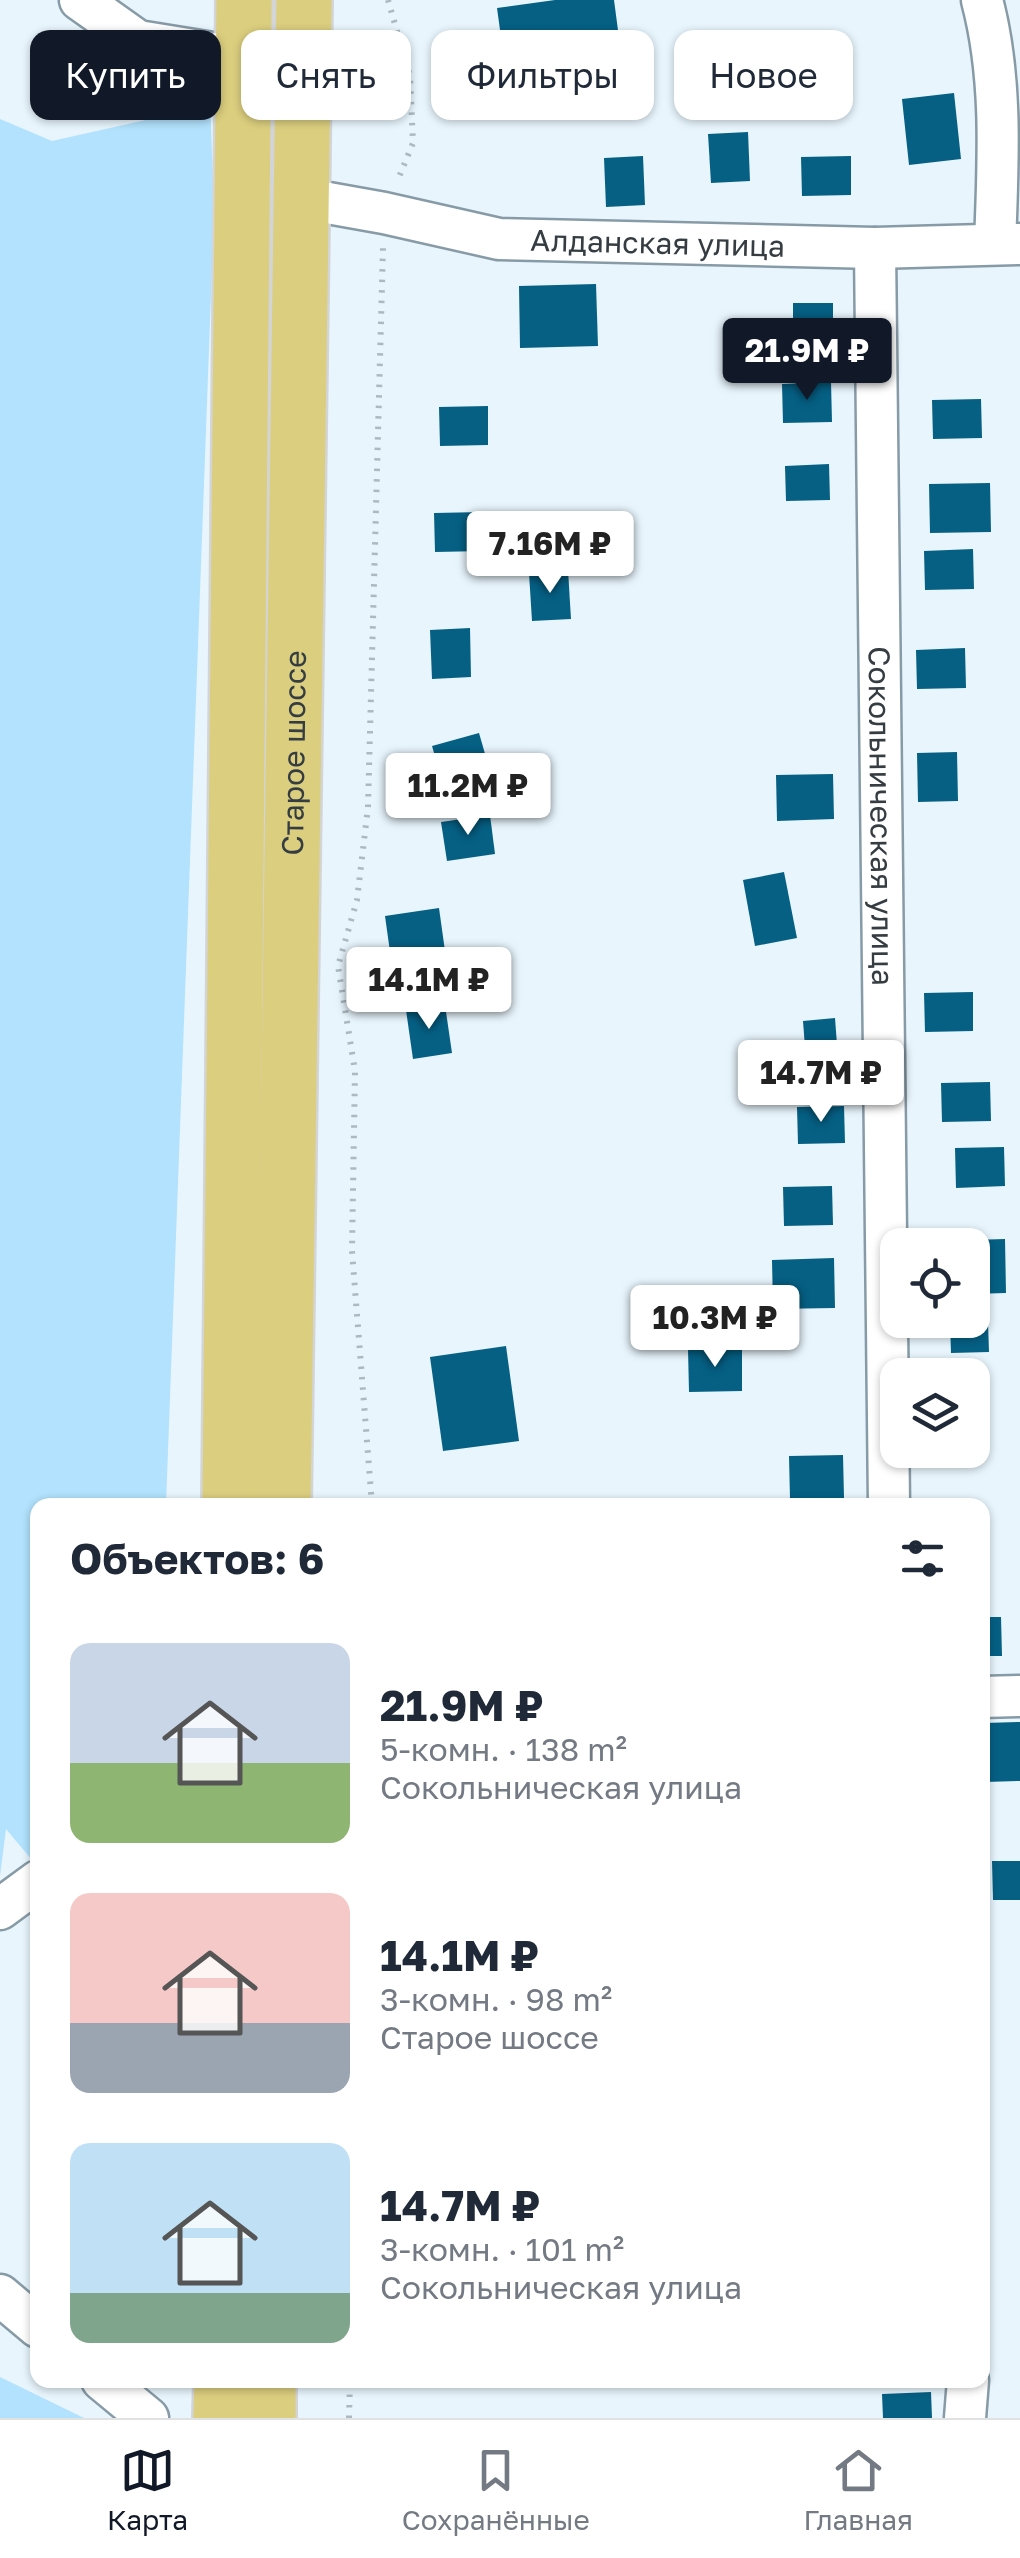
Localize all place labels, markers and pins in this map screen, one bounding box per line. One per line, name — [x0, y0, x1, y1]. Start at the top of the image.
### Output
pin: 21.9M ₽ — [715, 318, 899, 403]
pin: 7.16M ₽ — [458, 511, 642, 596]
pin: 11.2M ₽ — [376, 753, 560, 838]
pin: 14.1M ₽ — [337, 947, 521, 1032]
pin: 14.7M ₽ — [729, 1040, 913, 1125]
pin: 10.3M ₽ — [623, 1285, 807, 1370]

